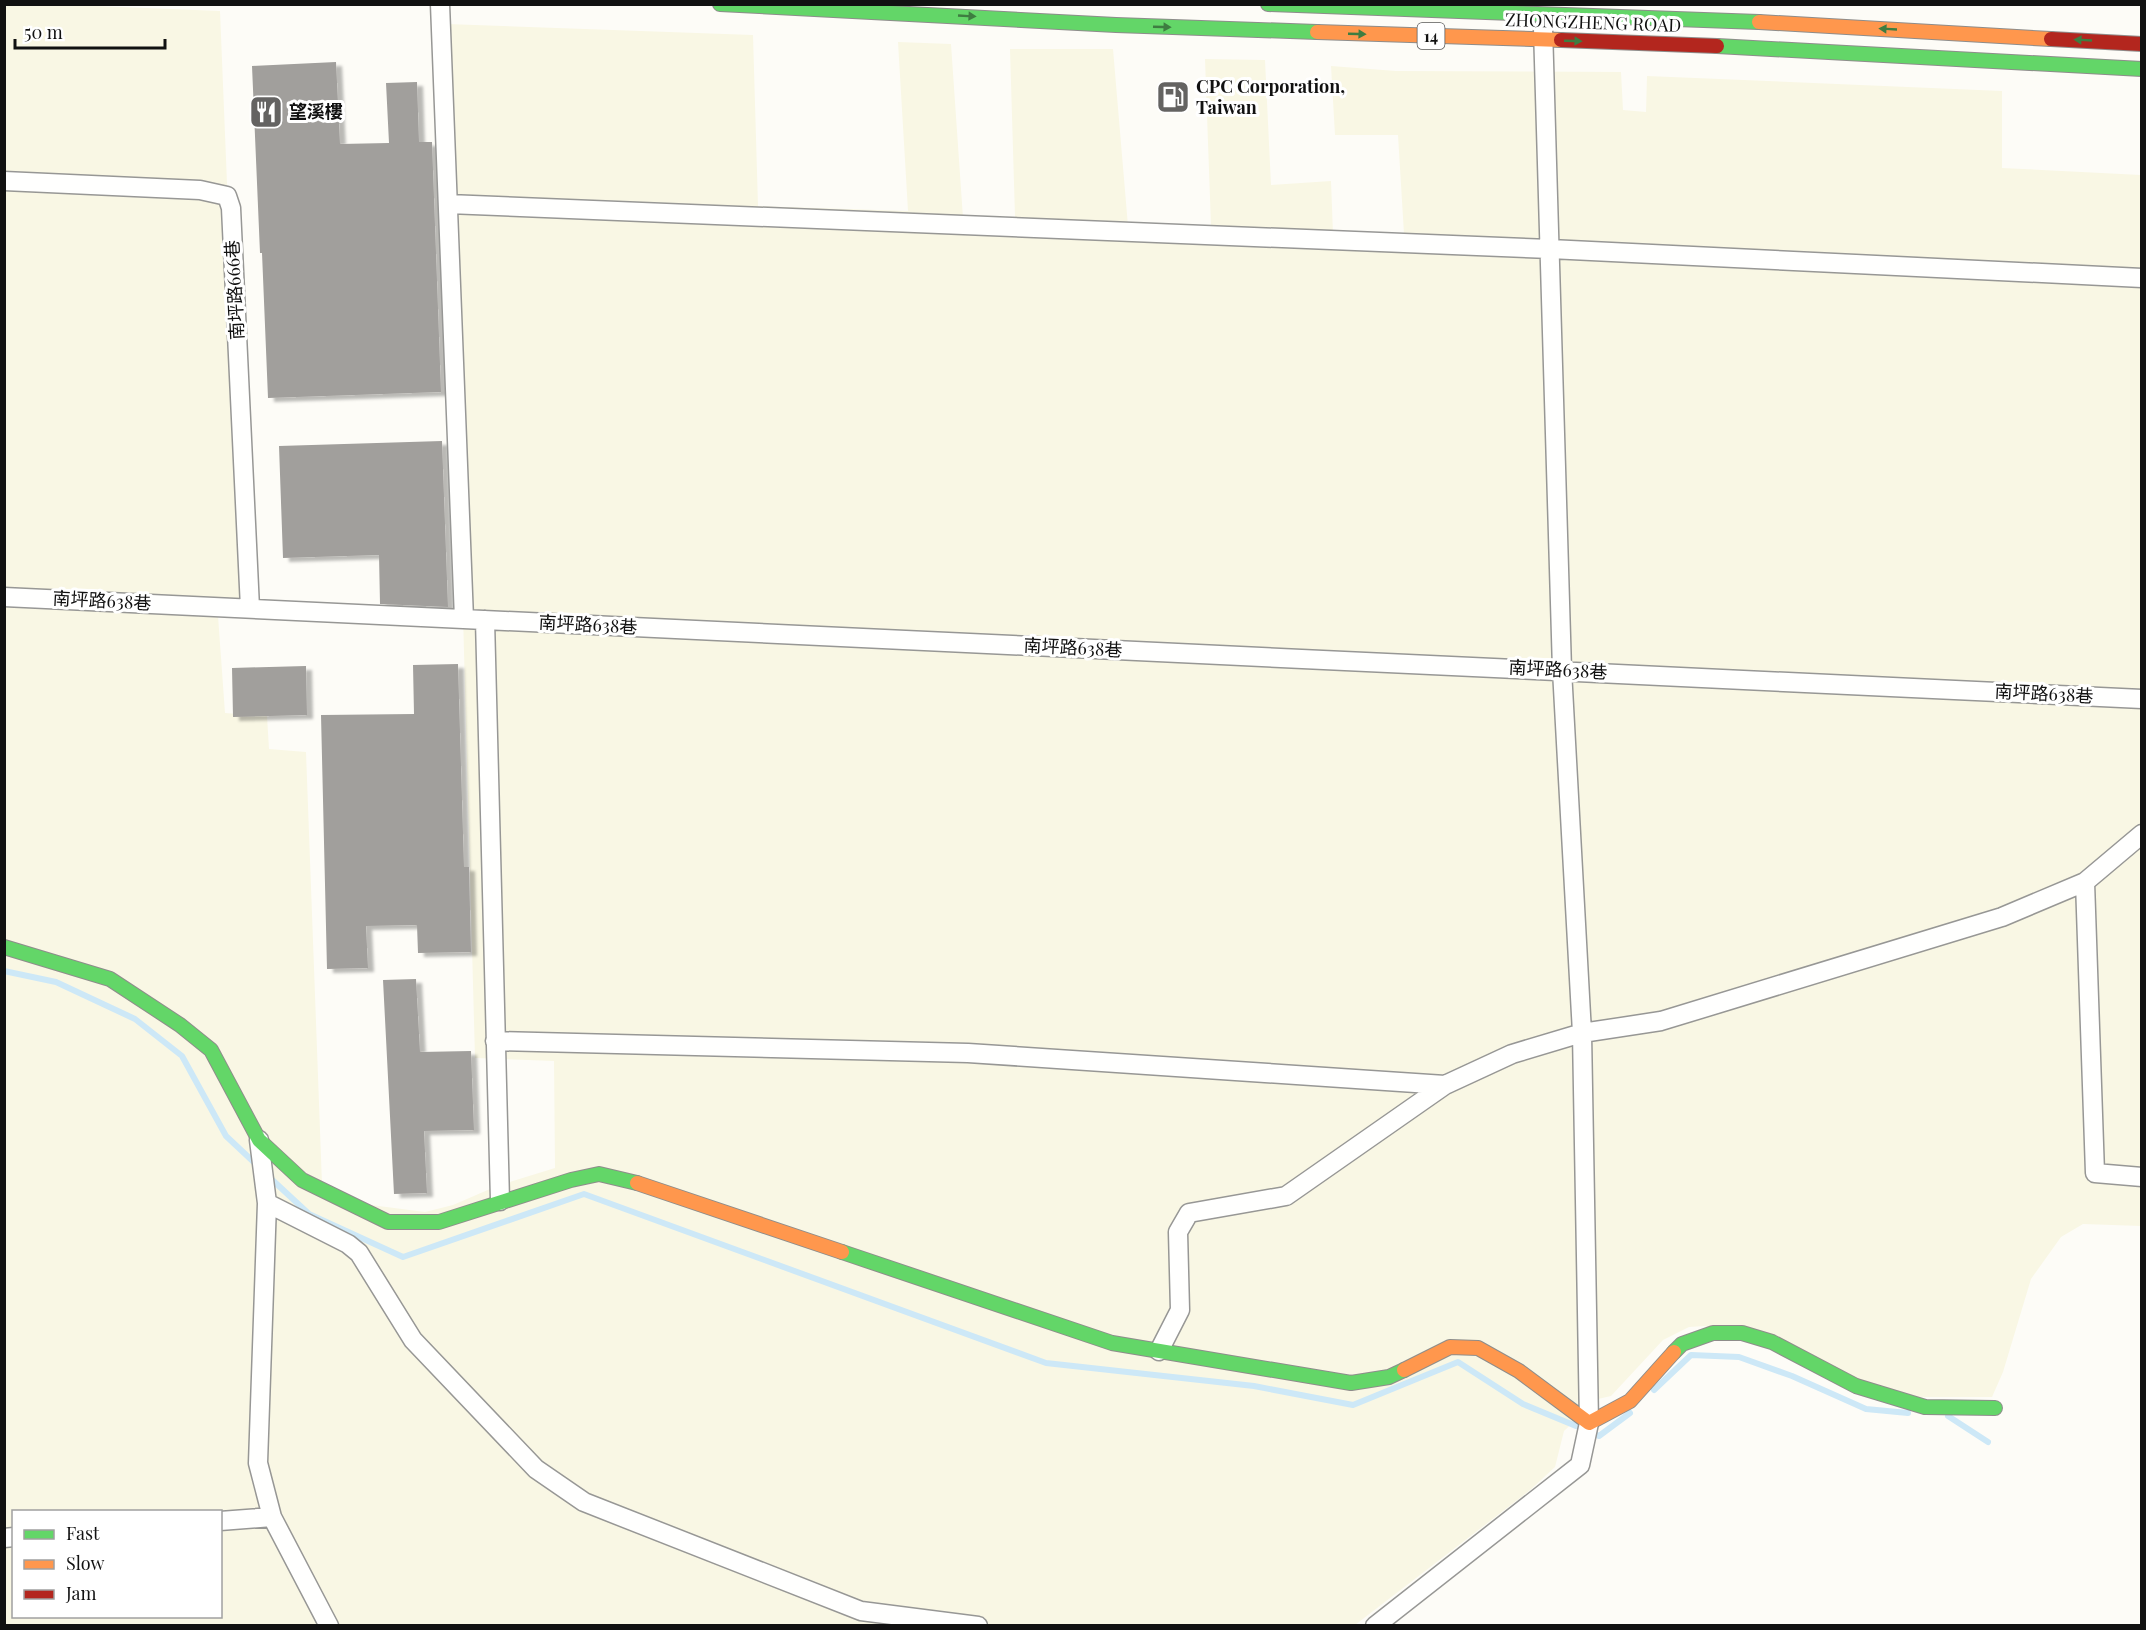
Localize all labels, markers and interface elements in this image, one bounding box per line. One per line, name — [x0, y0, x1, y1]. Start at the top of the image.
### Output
street label: ZHONGZHENG ROAD — [1505, 7, 1682, 37]
scale bar — [15, 12, 165, 50]
one-way arrow — [958, 12, 977, 21]
text: 50 m — [24, 20, 63, 44]
one-way arrow — [1152, 22, 1171, 31]
road number: 14 — [1418, 23, 1444, 49]
one-way arrow — [1879, 25, 1898, 34]
one-way arrow — [1347, 29, 1366, 39]
one-way arrow — [1563, 36, 1582, 46]
one-way arrow — [2074, 36, 2093, 45]
place label: CPC Corporation, Taiwan — [1196, 74, 1345, 119]
fuel station icon: CPC Corporation, Taiwan — [1155, 79, 1191, 115]
restaurant icon: 望溪樓 — [248, 94, 284, 130]
place label: 望溪樓 — [289, 99, 343, 123]
street label: 南坪路666巷 — [219, 240, 249, 341]
street label: 南坪路638巷 — [52, 585, 152, 615]
street label: 南坪路638巷 — [538, 609, 638, 639]
street label: 南坪路638巷 — [1023, 632, 1123, 662]
street label: 南坪路638巷 — [1508, 654, 1608, 684]
street label: 南坪路638巷 — [1994, 678, 2094, 708]
legend — [12, 1510, 222, 1618]
text: Fast — [66, 1521, 100, 1545]
text: Slow — [66, 1551, 104, 1575]
text: Jam — [65, 1581, 96, 1605]

